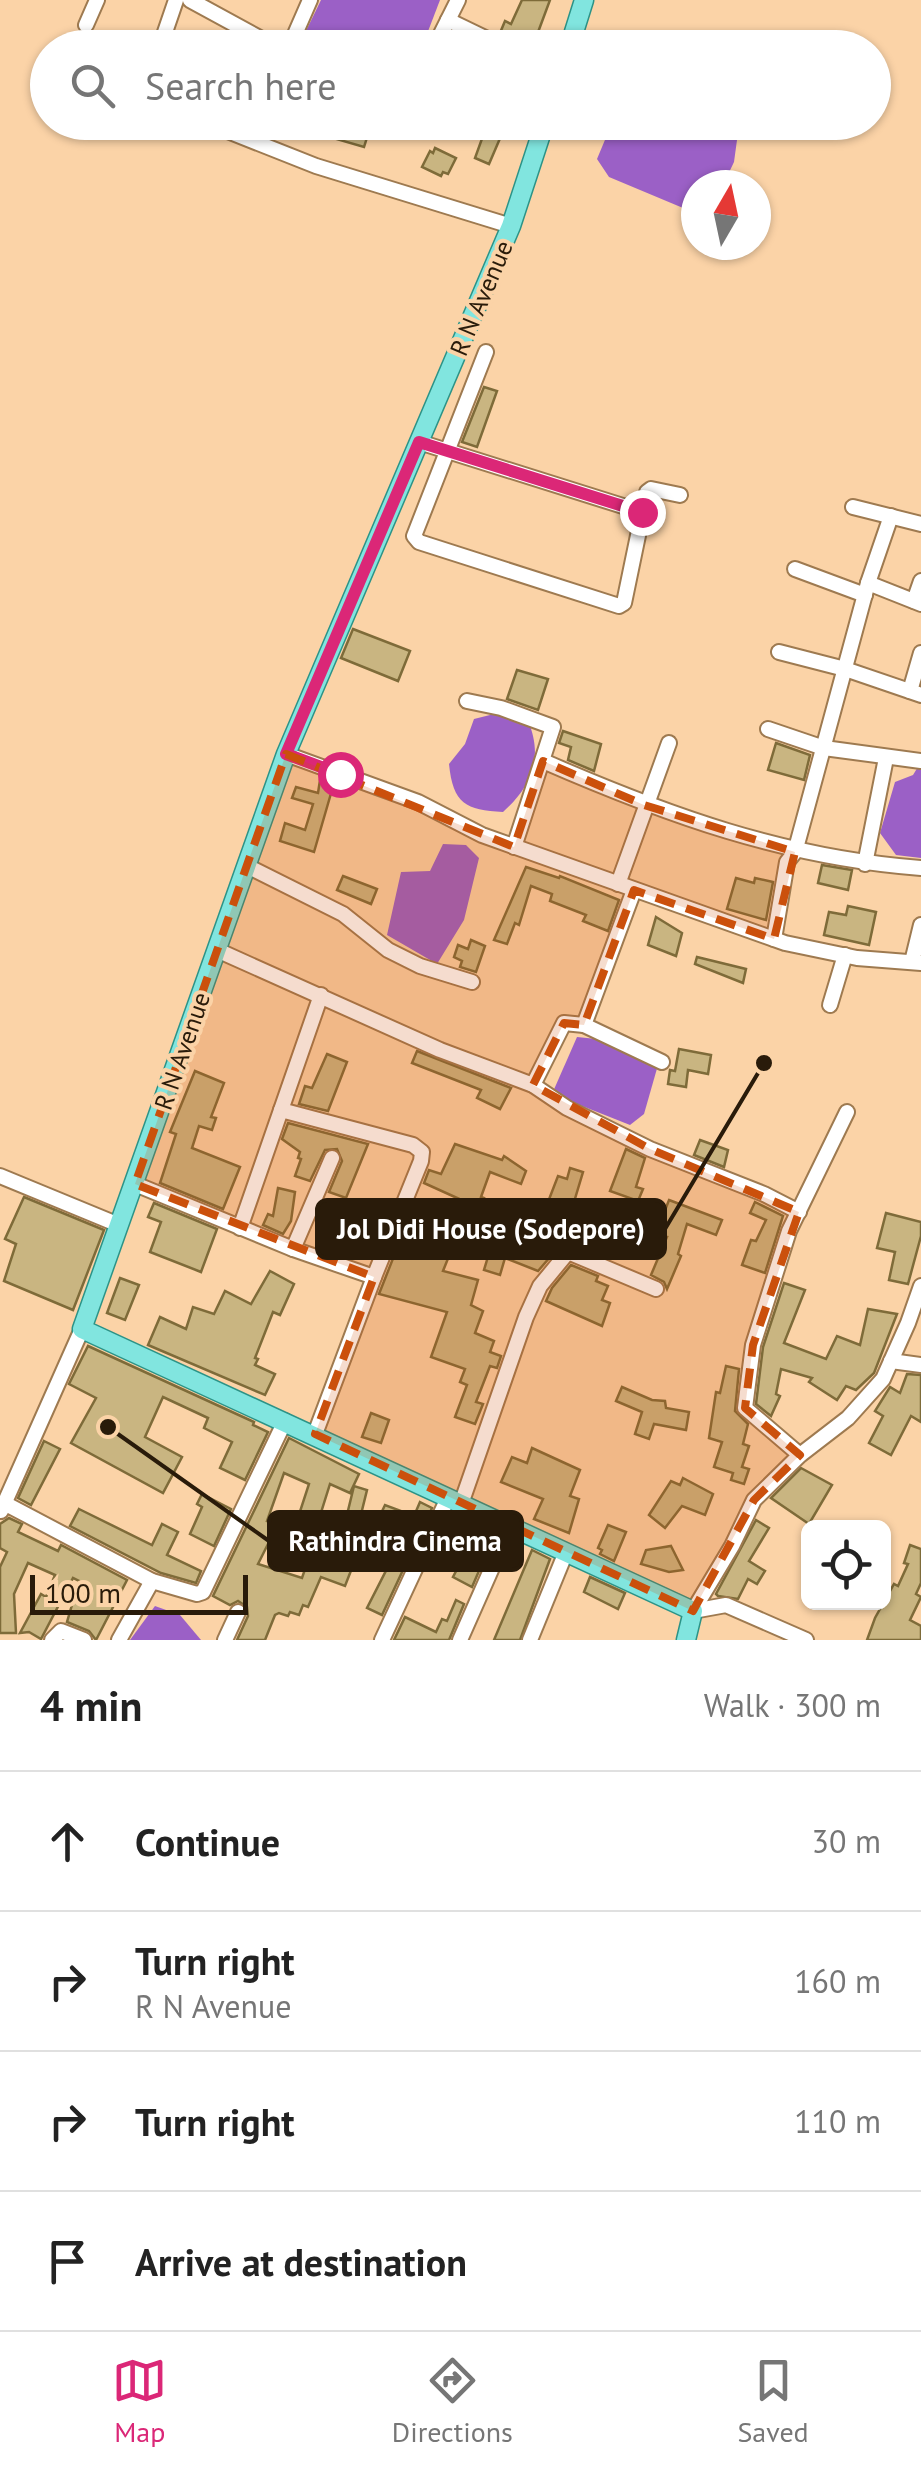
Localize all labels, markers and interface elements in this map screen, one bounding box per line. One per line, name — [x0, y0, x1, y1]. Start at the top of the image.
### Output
search box — [30, 30, 891, 140]
icon: search — [65, 58, 120, 113]
text: Search here — [145, 61, 337, 110]
north arrow — [681, 170, 771, 260]
street label: R N Avenue — [442, 235, 520, 361]
route end — [620, 490, 666, 536]
route start — [318, 752, 364, 798]
street label: R N Avenue — [147, 988, 217, 1114]
callout: Jol Didi House (Sodepore) — [317, 1200, 665, 1258]
text: Jol Didi House (Sodepore) — [336, 1210, 645, 1247]
callout: Rathindra Cinema — [269, 1512, 522, 1570]
map controls — [801, 1520, 891, 1610]
button: locate — [801, 1520, 891, 1610]
text: Rathindra Cinema — [288, 1522, 502, 1559]
scale bar — [30, 1570, 248, 1614]
text: 100 m — [45, 1574, 121, 1611]
text: 4 min — [40, 1678, 142, 1733]
text: Walk · 300 m — [704, 1684, 881, 1726]
icon: ahead — [40, 1814, 95, 1869]
text: Continue — [135, 1817, 280, 1866]
text: 30 m — [812, 1820, 881, 1862]
text: Turn right — [135, 1936, 295, 1985]
icon: right — [40, 1954, 95, 2009]
text: 160 m — [794, 1960, 881, 2002]
text: R N Avenue — [135, 1985, 292, 2027]
icon: right — [40, 2094, 95, 2149]
text: Turn right — [135, 2097, 295, 2146]
text: 110 m — [794, 2100, 881, 2142]
icon: arrive — [40, 2234, 95, 2289]
text: Arrive at destination — [135, 2237, 467, 2286]
tab: Map — [112, 2353, 167, 2450]
tab: Directions — [392, 2353, 513, 2450]
tab: Saved — [737, 2353, 809, 2450]

